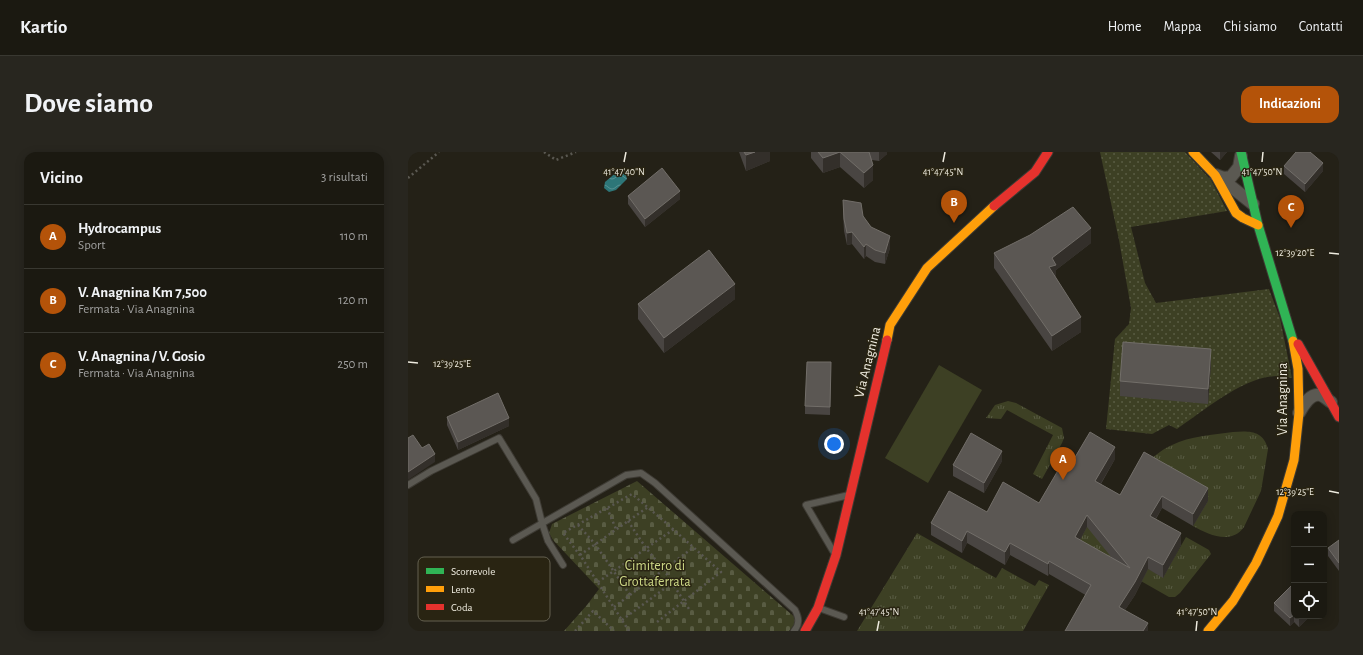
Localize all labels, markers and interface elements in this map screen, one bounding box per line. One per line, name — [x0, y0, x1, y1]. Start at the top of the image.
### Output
text: Kartio — [20, 18, 67, 37]
text: Home — [1108, 20, 1141, 34]
text: Mappa — [1163, 20, 1202, 34]
text: Chi siamo — [1224, 20, 1277, 34]
text: Contatti — [1299, 20, 1343, 34]
button: Indicazioni — [1241, 86, 1339, 123]
text: Dove siamo — [24, 90, 153, 118]
text: 41°47'40"N — [603, 167, 645, 177]
text: 41°47'45"N — [923, 167, 963, 177]
text: 41°47'50"N — [1242, 167, 1282, 177]
text: Vicino — [40, 169, 83, 186]
text: 3 risultati — [321, 171, 368, 184]
pin: B — [941, 190, 967, 223]
pin: C — [1278, 195, 1304, 228]
text: Hydrocampus — [78, 221, 161, 236]
text: A — [49, 230, 57, 243]
text: 110 m — [340, 230, 368, 243]
text: Sport — [78, 239, 105, 252]
text: 12°39'20"E — [1276, 248, 1315, 258]
text: V. Anagnina Km 7,500 — [78, 285, 207, 300]
text: B — [49, 294, 57, 307]
text: 120 m — [338, 294, 368, 307]
text: Fermata · Via Anagnina — [78, 303, 195, 316]
street label: Via Anagnina — [852, 325, 884, 399]
text: V. Anagnina / V. Gosio — [78, 349, 205, 364]
text: C — [50, 358, 56, 371]
text: 250 m — [337, 358, 368, 371]
text: 12°39'25"E — [433, 359, 471, 369]
street label: Via Anagnina — [1276, 362, 1290, 435]
text: Fermata · Via Anagnina — [78, 367, 195, 380]
your location — [824, 434, 844, 454]
pin: A — [1050, 447, 1076, 480]
text: 12°39'25"E — [1276, 487, 1314, 497]
map controls — [1291, 511, 1327, 619]
button: + — [1291, 511, 1327, 547]
button: − — [1291, 547, 1327, 583]
legend — [418, 557, 550, 621]
park label: Cimitero di Grottaferrata — [619, 559, 691, 589]
text: Scorrevole — [451, 566, 495, 577]
button: locate — [1291, 583, 1327, 619]
text: Lento — [451, 584, 475, 595]
text: Coda — [451, 602, 473, 613]
text: 41°47'45"N — [859, 607, 899, 617]
text: 41°47'50"N — [1177, 607, 1217, 617]

